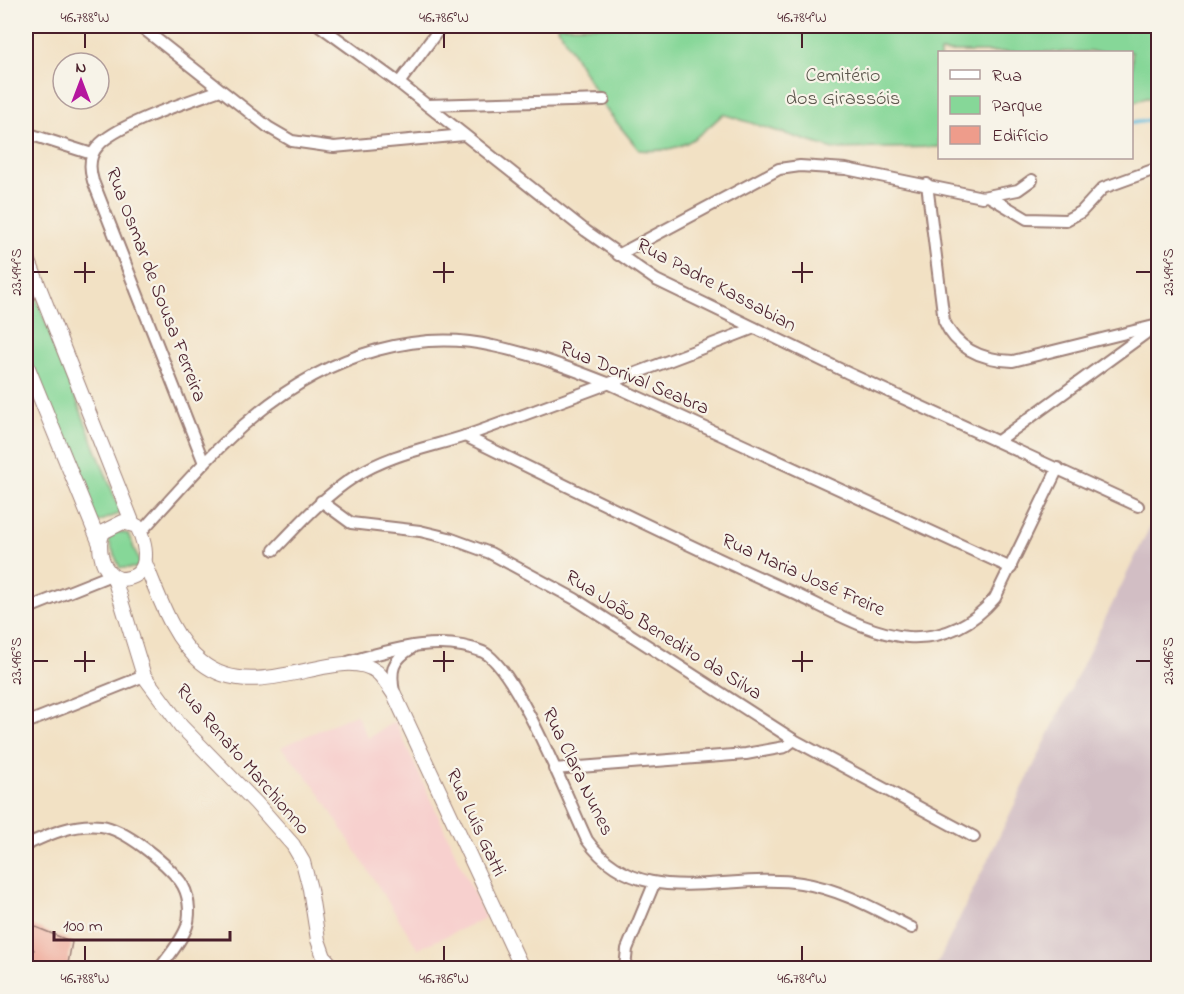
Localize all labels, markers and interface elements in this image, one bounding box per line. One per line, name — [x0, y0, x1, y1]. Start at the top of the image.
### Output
text: 46.788°W — [61, 7, 109, 29]
text: 46.786°W — [419, 7, 469, 29]
text: 46.784°W — [777, 7, 827, 29]
north arrow — [51, 51, 111, 111]
legend — [938, 51, 1133, 159]
text: N — [76, 56, 87, 80]
park label: Cemitério dos Girassóis — [786, 62, 900, 114]
text: Rua — [992, 64, 1022, 90]
text: Parque — [992, 94, 1043, 120]
text: Edifício — [992, 124, 1048, 150]
street label: Rua Osmar de Sousa Ferreira — [97, 164, 213, 406]
street label: Rua Padre Kassabian — [631, 232, 801, 340]
text: 23.494°S — [6, 248, 28, 296]
text: 23.494°S — [1158, 248, 1180, 296]
street label: Rua Dorival Seabra — [555, 334, 713, 424]
street label: Rua Maria José Freire — [717, 527, 889, 625]
street label: Rua João Benedito da Silva — [559, 563, 767, 709]
text: 23.496°S — [6, 637, 28, 685]
text: 23.496°S — [1158, 637, 1180, 685]
street label: Rua Renato Marchionno — [168, 678, 316, 842]
street label: Rua Clara Nunes — [533, 703, 621, 841]
street label: Rua Luís Gatti — [437, 764, 513, 882]
scale bar — [54, 904, 230, 942]
text: 100 m — [63, 914, 103, 940]
text: 46.788°W — [61, 968, 109, 990]
text: 46.786°W — [419, 968, 469, 990]
text: 46.784°W — [777, 968, 827, 990]

